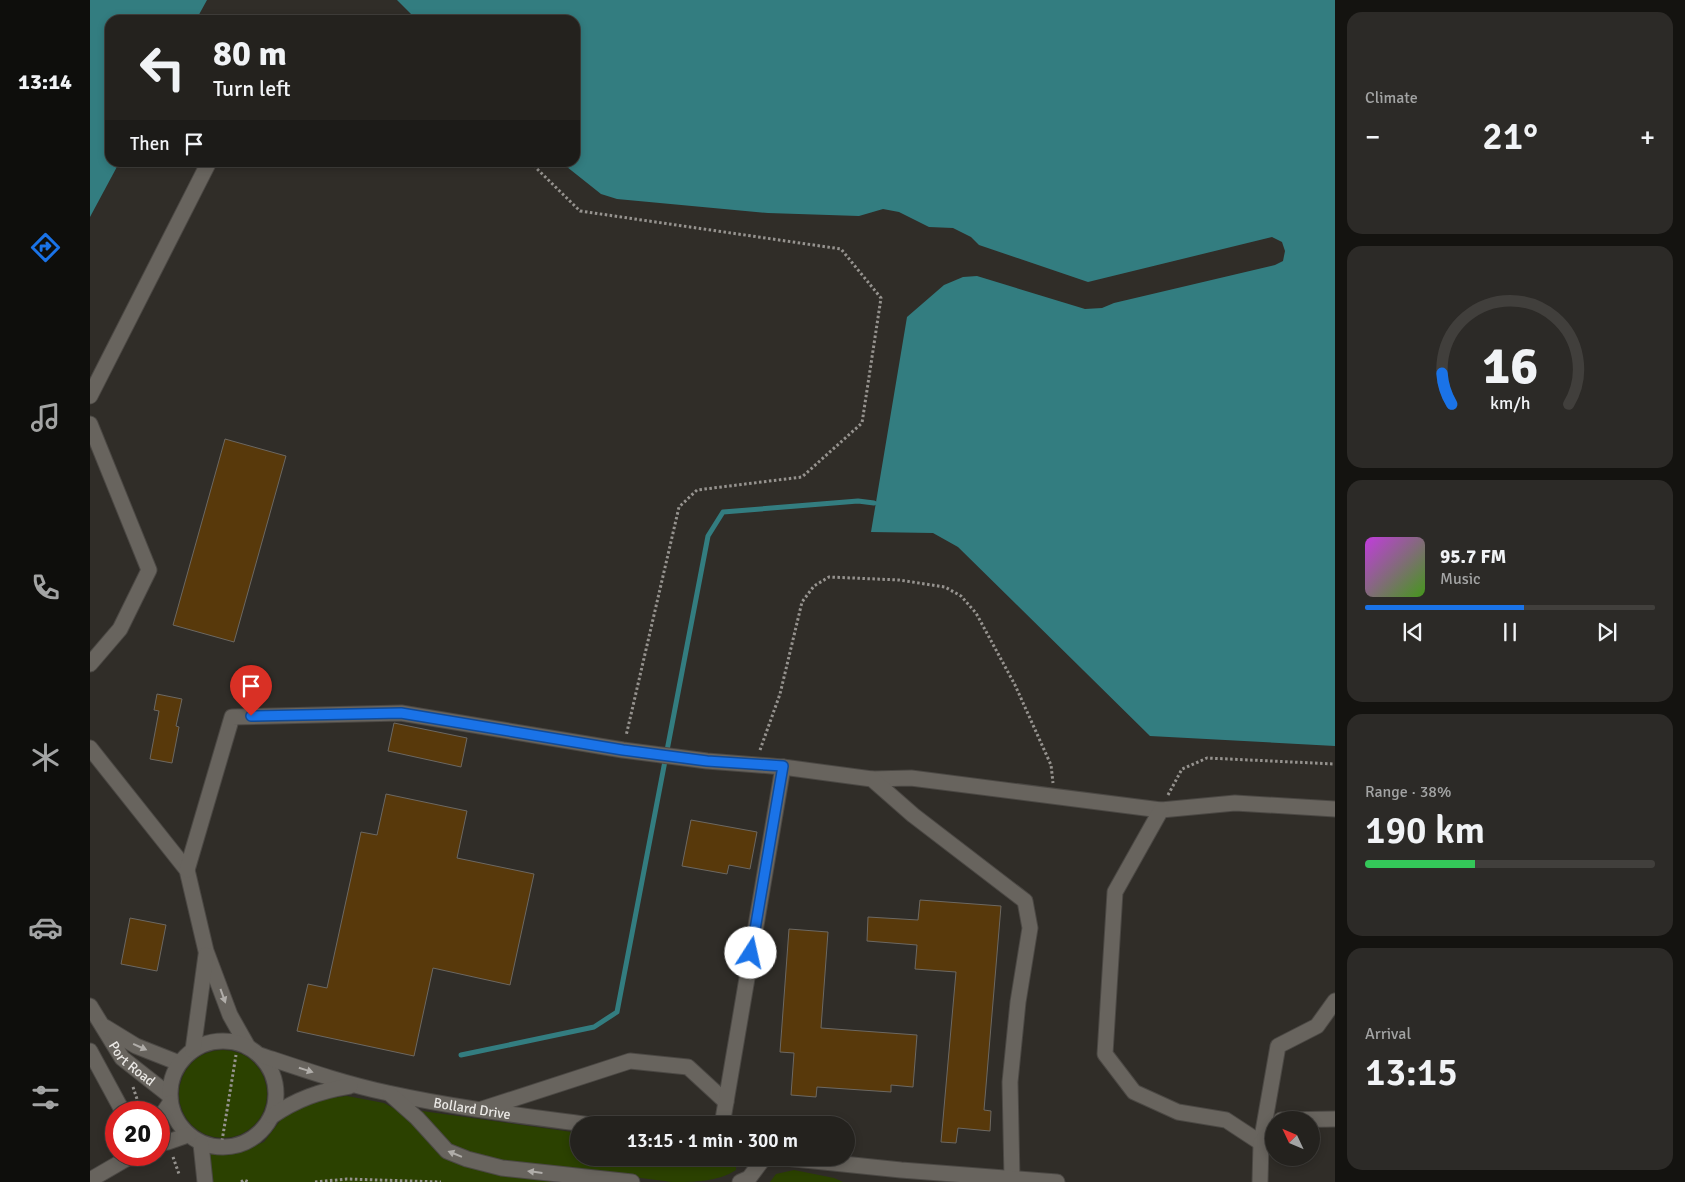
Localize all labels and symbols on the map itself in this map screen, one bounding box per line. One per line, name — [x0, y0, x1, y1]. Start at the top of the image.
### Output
pin — [230, 665, 272, 716]
position arrow — [724, 926, 776, 978]
one-way arrow — [220, 989, 227, 1004]
street label: Port Road — [105, 1038, 159, 1089]
one-way arrow — [133, 1043, 147, 1051]
one-way arrow — [299, 1067, 314, 1074]
street label: Bollard Drive — [432, 1094, 512, 1123]
speed limit sign: 20 — [105, 1101, 170, 1166]
north arrow — [1265, 1111, 1320, 1166]
one-way arrow — [448, 1150, 462, 1158]
one-way arrow — [527, 1168, 543, 1176]

